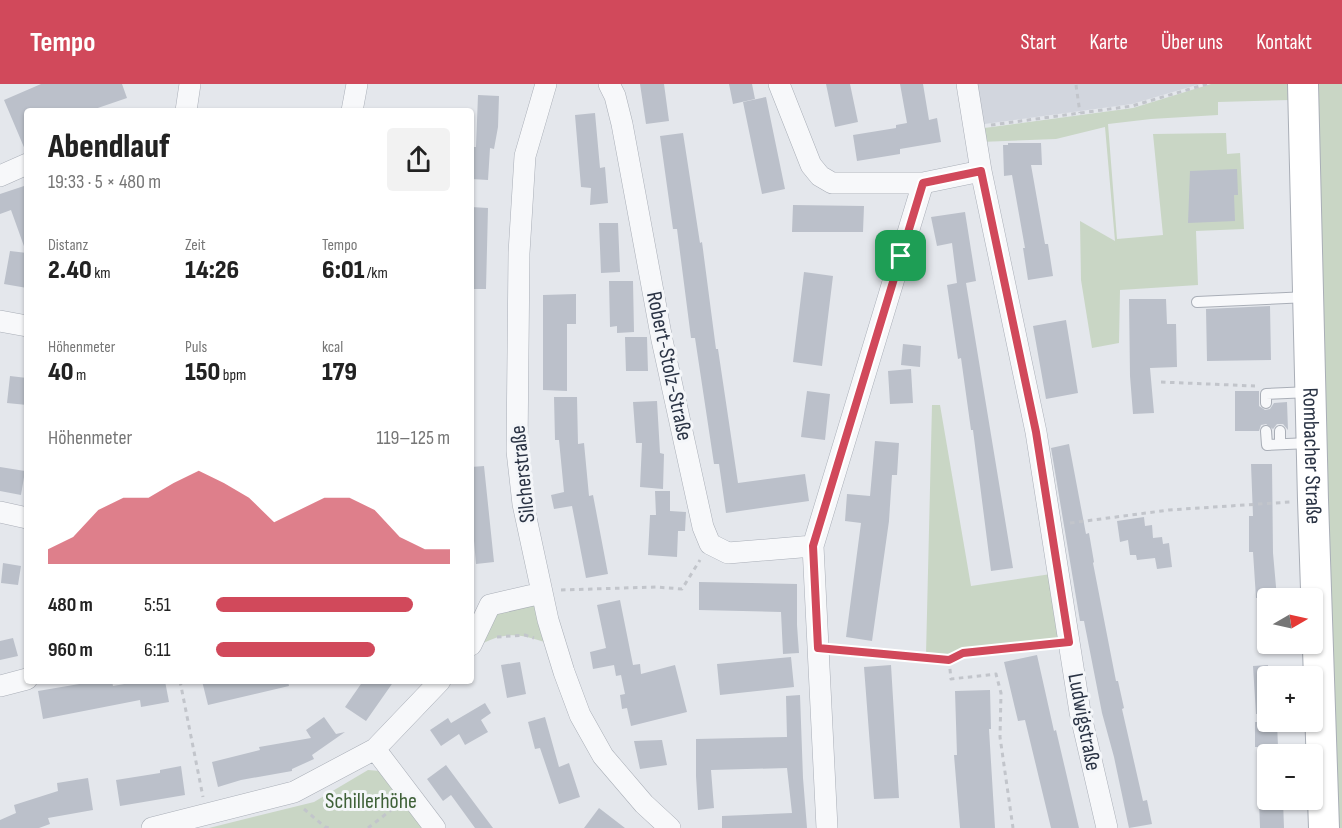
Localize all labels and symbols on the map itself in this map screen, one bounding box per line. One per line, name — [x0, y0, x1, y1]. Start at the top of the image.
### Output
pin — [875, 230, 926, 281]
street label: Robert-Stolz-Straße — [640, 289, 698, 443]
street label: Rombacher Straße — [1297, 387, 1327, 525]
street label: Silcherstraße — [504, 424, 542, 524]
north arrow — [1257, 588, 1323, 654]
street label: Ludwigstraße — [1061, 671, 1107, 773]
park label: Schillerhöhe — [325, 788, 417, 815]

